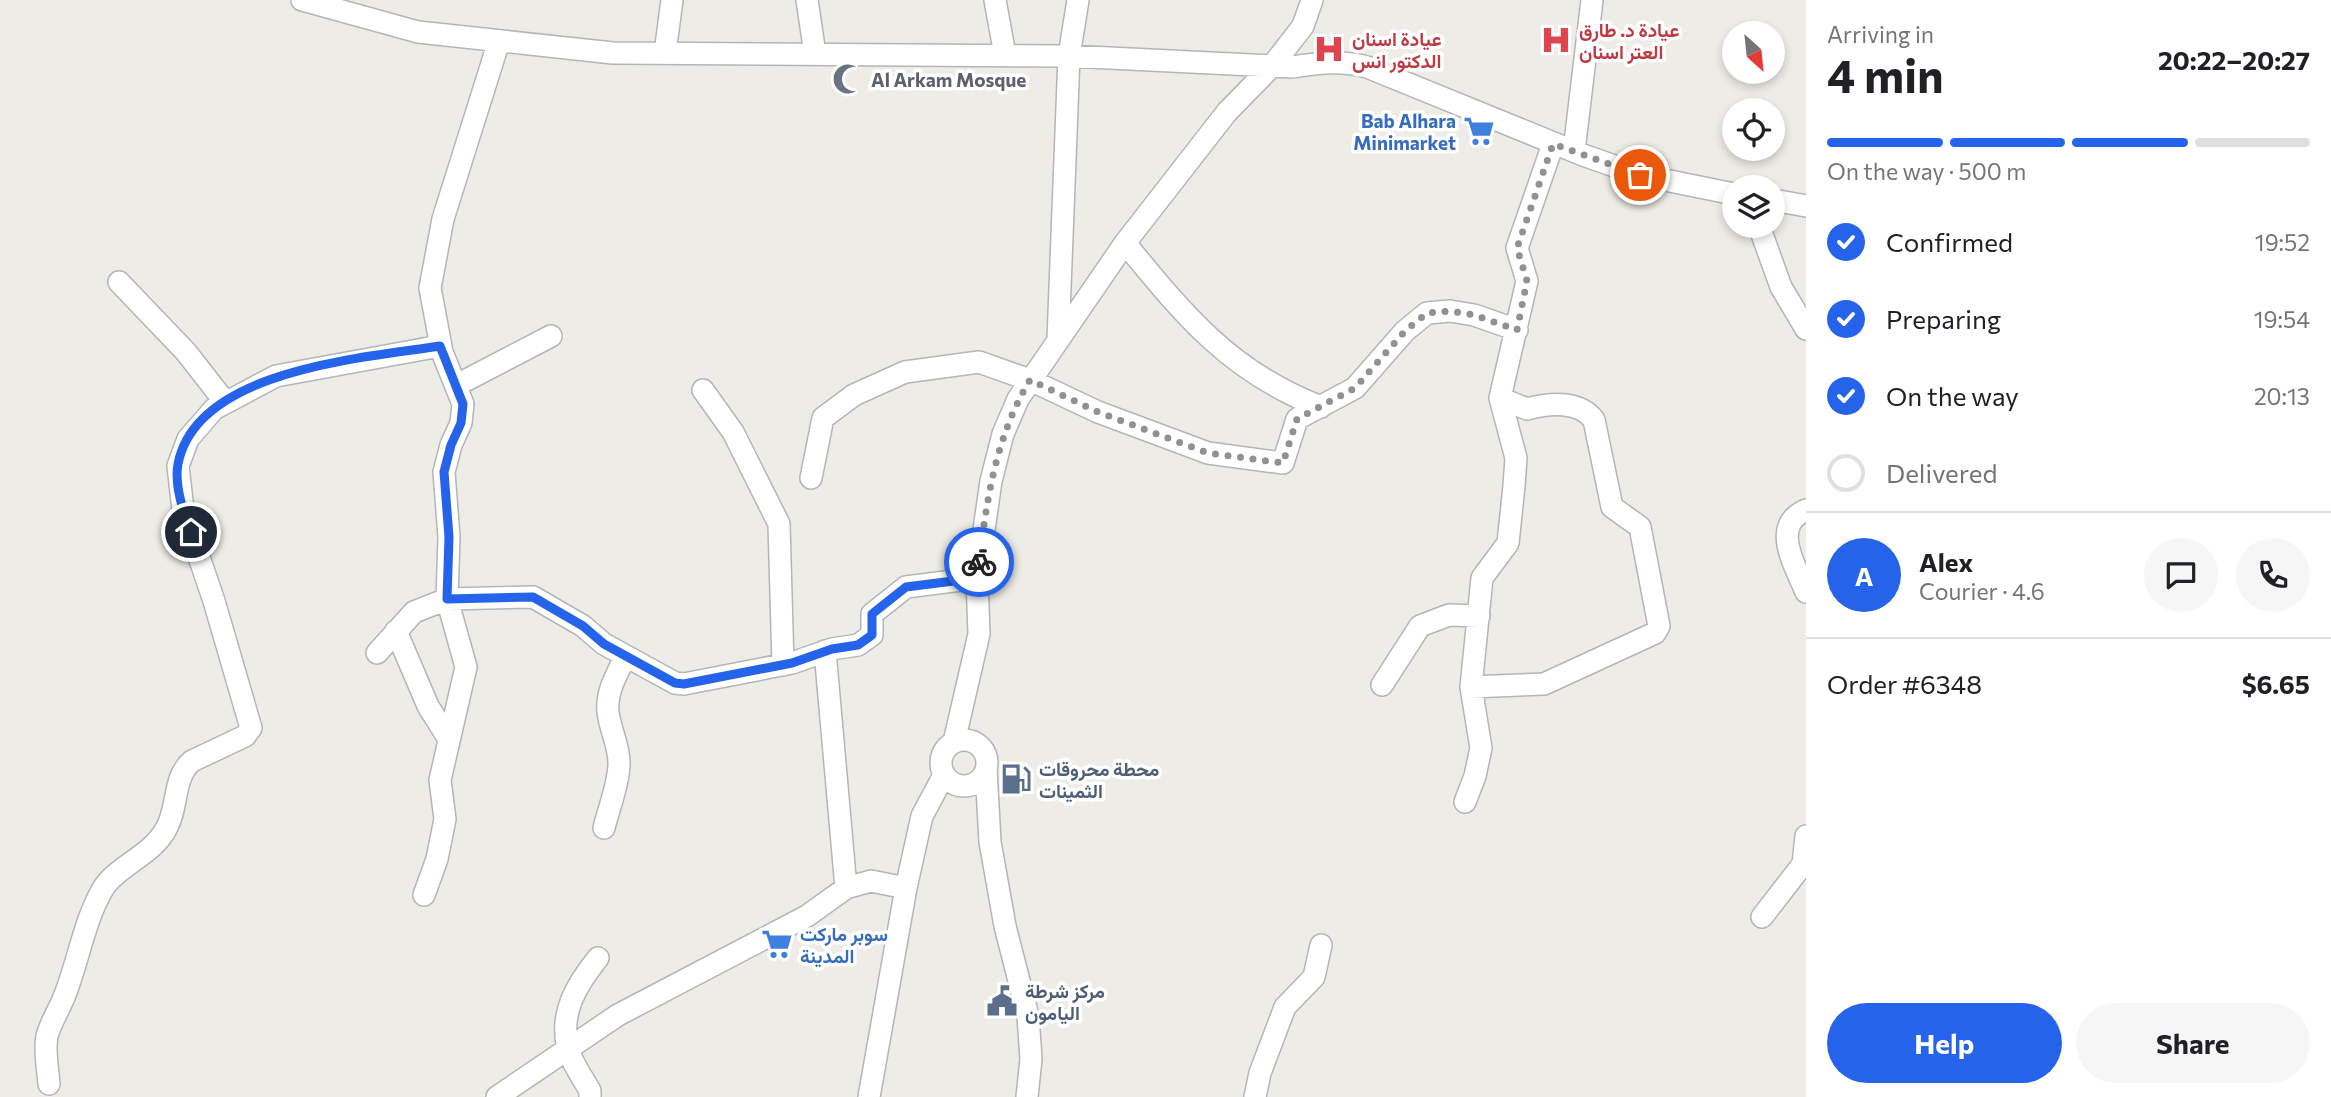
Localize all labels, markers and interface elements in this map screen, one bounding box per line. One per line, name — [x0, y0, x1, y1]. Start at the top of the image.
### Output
place label: عيادة د. طارق العتر اسنان — [1579, 18, 1679, 65]
text: Arriving in — [1827, 20, 1934, 48]
north arrow — [1722, 21, 1785, 84]
map controls — [1722, 21, 1785, 238]
hospital icon: عيادة د. طارق العتر اسنان — [1539, 23, 1573, 57]
place label: عيادة اسنان الدكتور انس — [1352, 27, 1441, 74]
hospital icon: عيادة اسنان الدكتور انس — [1312, 32, 1346, 66]
text: 20:22–20:27 — [2158, 44, 2310, 75]
text: 4 min — [1827, 46, 1944, 102]
mosque icon: Al Arkam Mosque — [831, 62, 865, 96]
place label: Al Arkam Mosque — [871, 68, 1026, 91]
button: locate — [1722, 98, 1785, 161]
place label: Bab Alhara Minimarket — [1353, 109, 1456, 154]
supermarket icon: Bab Alhara Minimarket — [1462, 114, 1496, 148]
pin — [1610, 145, 1670, 205]
icon: bag — [1621, 156, 1659, 194]
text: On the way · 500 m — [1827, 157, 2026, 185]
button: layers — [1722, 175, 1785, 238]
icon: check — [1827, 223, 1865, 261]
text: Confirmed — [1886, 226, 2013, 257]
text: 19:52 — [2255, 228, 2310, 256]
icon: check — [1827, 300, 1865, 338]
text: Preparing — [1886, 303, 2001, 334]
text: 19:54 — [2254, 305, 2310, 333]
icon: check — [1827, 377, 1865, 415]
text: On the way — [1886, 380, 2019, 411]
text: 20:13 — [2254, 382, 2310, 410]
text: Delivered — [1886, 457, 1997, 488]
pin — [161, 502, 221, 562]
icon: home — [172, 513, 210, 551]
courier — [944, 527, 1014, 597]
button: chat — [2144, 538, 2218, 612]
button: phone — [2236, 538, 2310, 612]
icon: bike — [960, 543, 998, 581]
text: Alex — [1919, 546, 1973, 577]
text: A — [1855, 560, 1873, 591]
text: Courier · 4.6 — [1919, 577, 2045, 605]
text: Order #6348 — [1827, 668, 1982, 699]
text: $6.65 — [2242, 668, 2310, 699]
place label: محطة محروقات الثمينات — [1039, 757, 1159, 803]
fuel station icon: محطة محروقات الثمينات — [999, 762, 1033, 796]
place label: سوبر ماركت المدينة — [800, 922, 888, 968]
supermarket icon: سوبر ماركت المدينة — [760, 927, 794, 961]
place label: مركز شرطة اليامون — [1025, 979, 1105, 1026]
public building icon: مركز شرطة اليامون — [985, 984, 1019, 1018]
button: Help — [1827, 1003, 2062, 1083]
button: Share — [2076, 1003, 2310, 1083]

